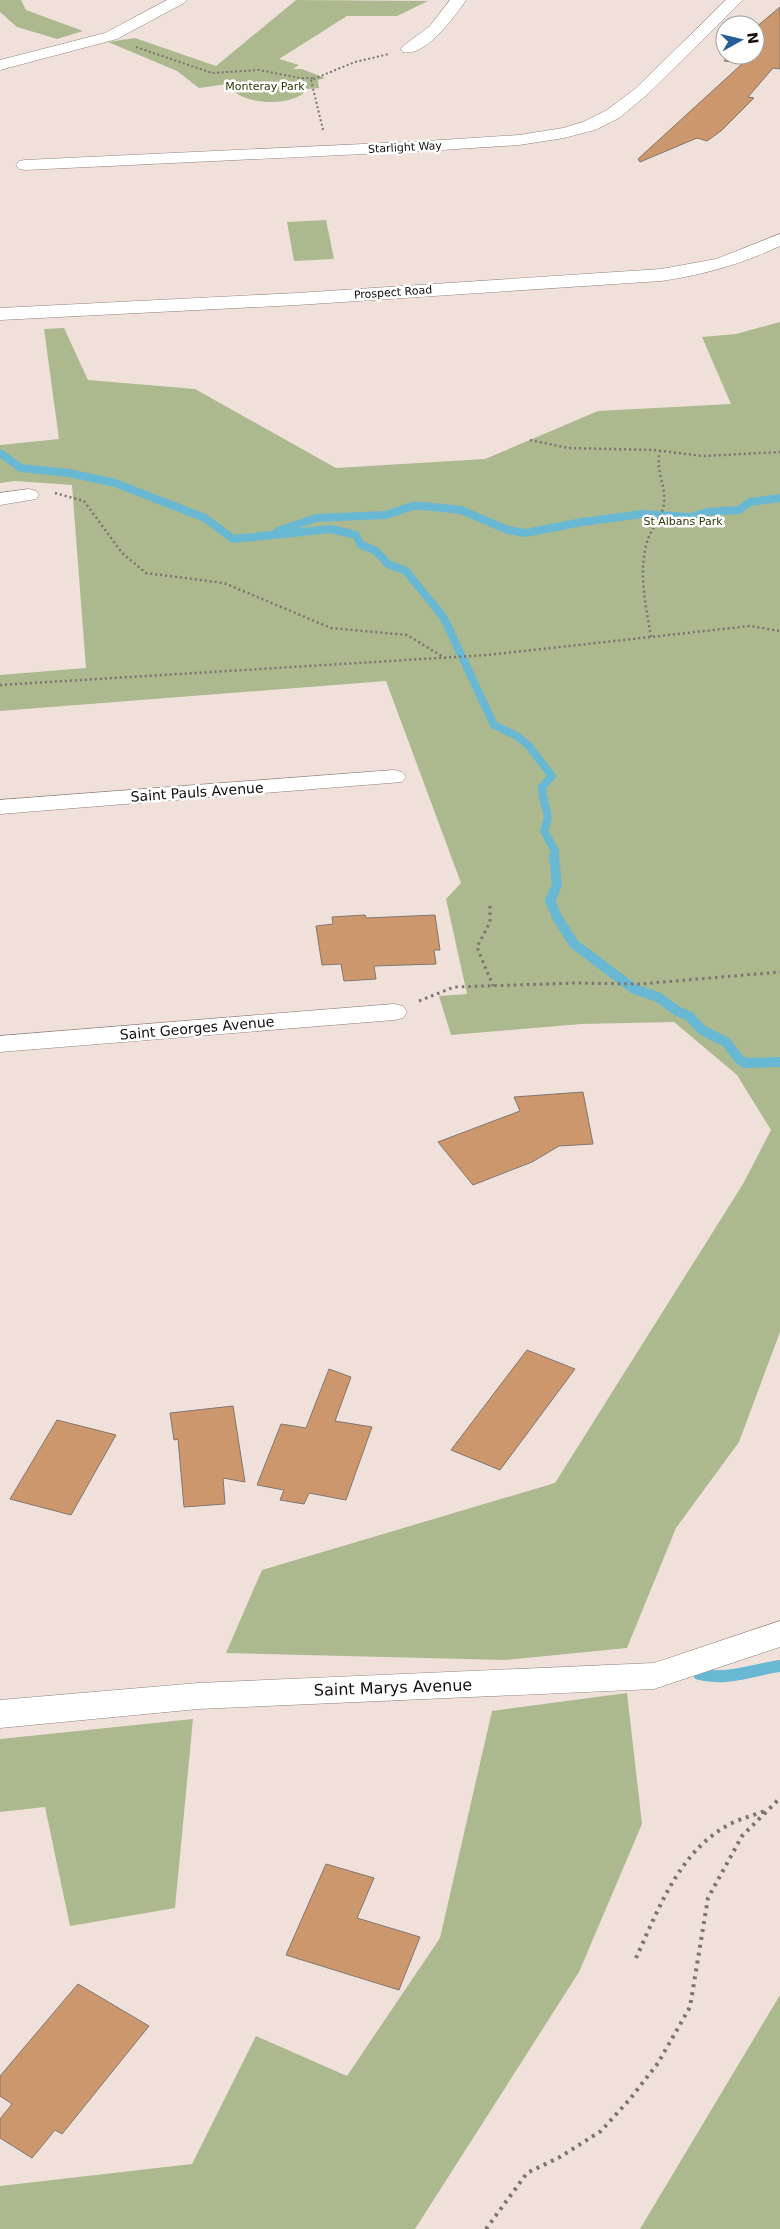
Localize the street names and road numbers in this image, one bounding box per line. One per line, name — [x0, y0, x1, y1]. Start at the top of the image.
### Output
street label: Starlight Way — [368, 139, 443, 156]
street label: Prospect Road — [353, 283, 433, 302]
street label: Saint Pauls Avenue — [130, 779, 264, 805]
street label: Saint Georges Avenue — [119, 1013, 275, 1043]
street label: Saint Marys Avenue — [314, 1675, 473, 1700]

